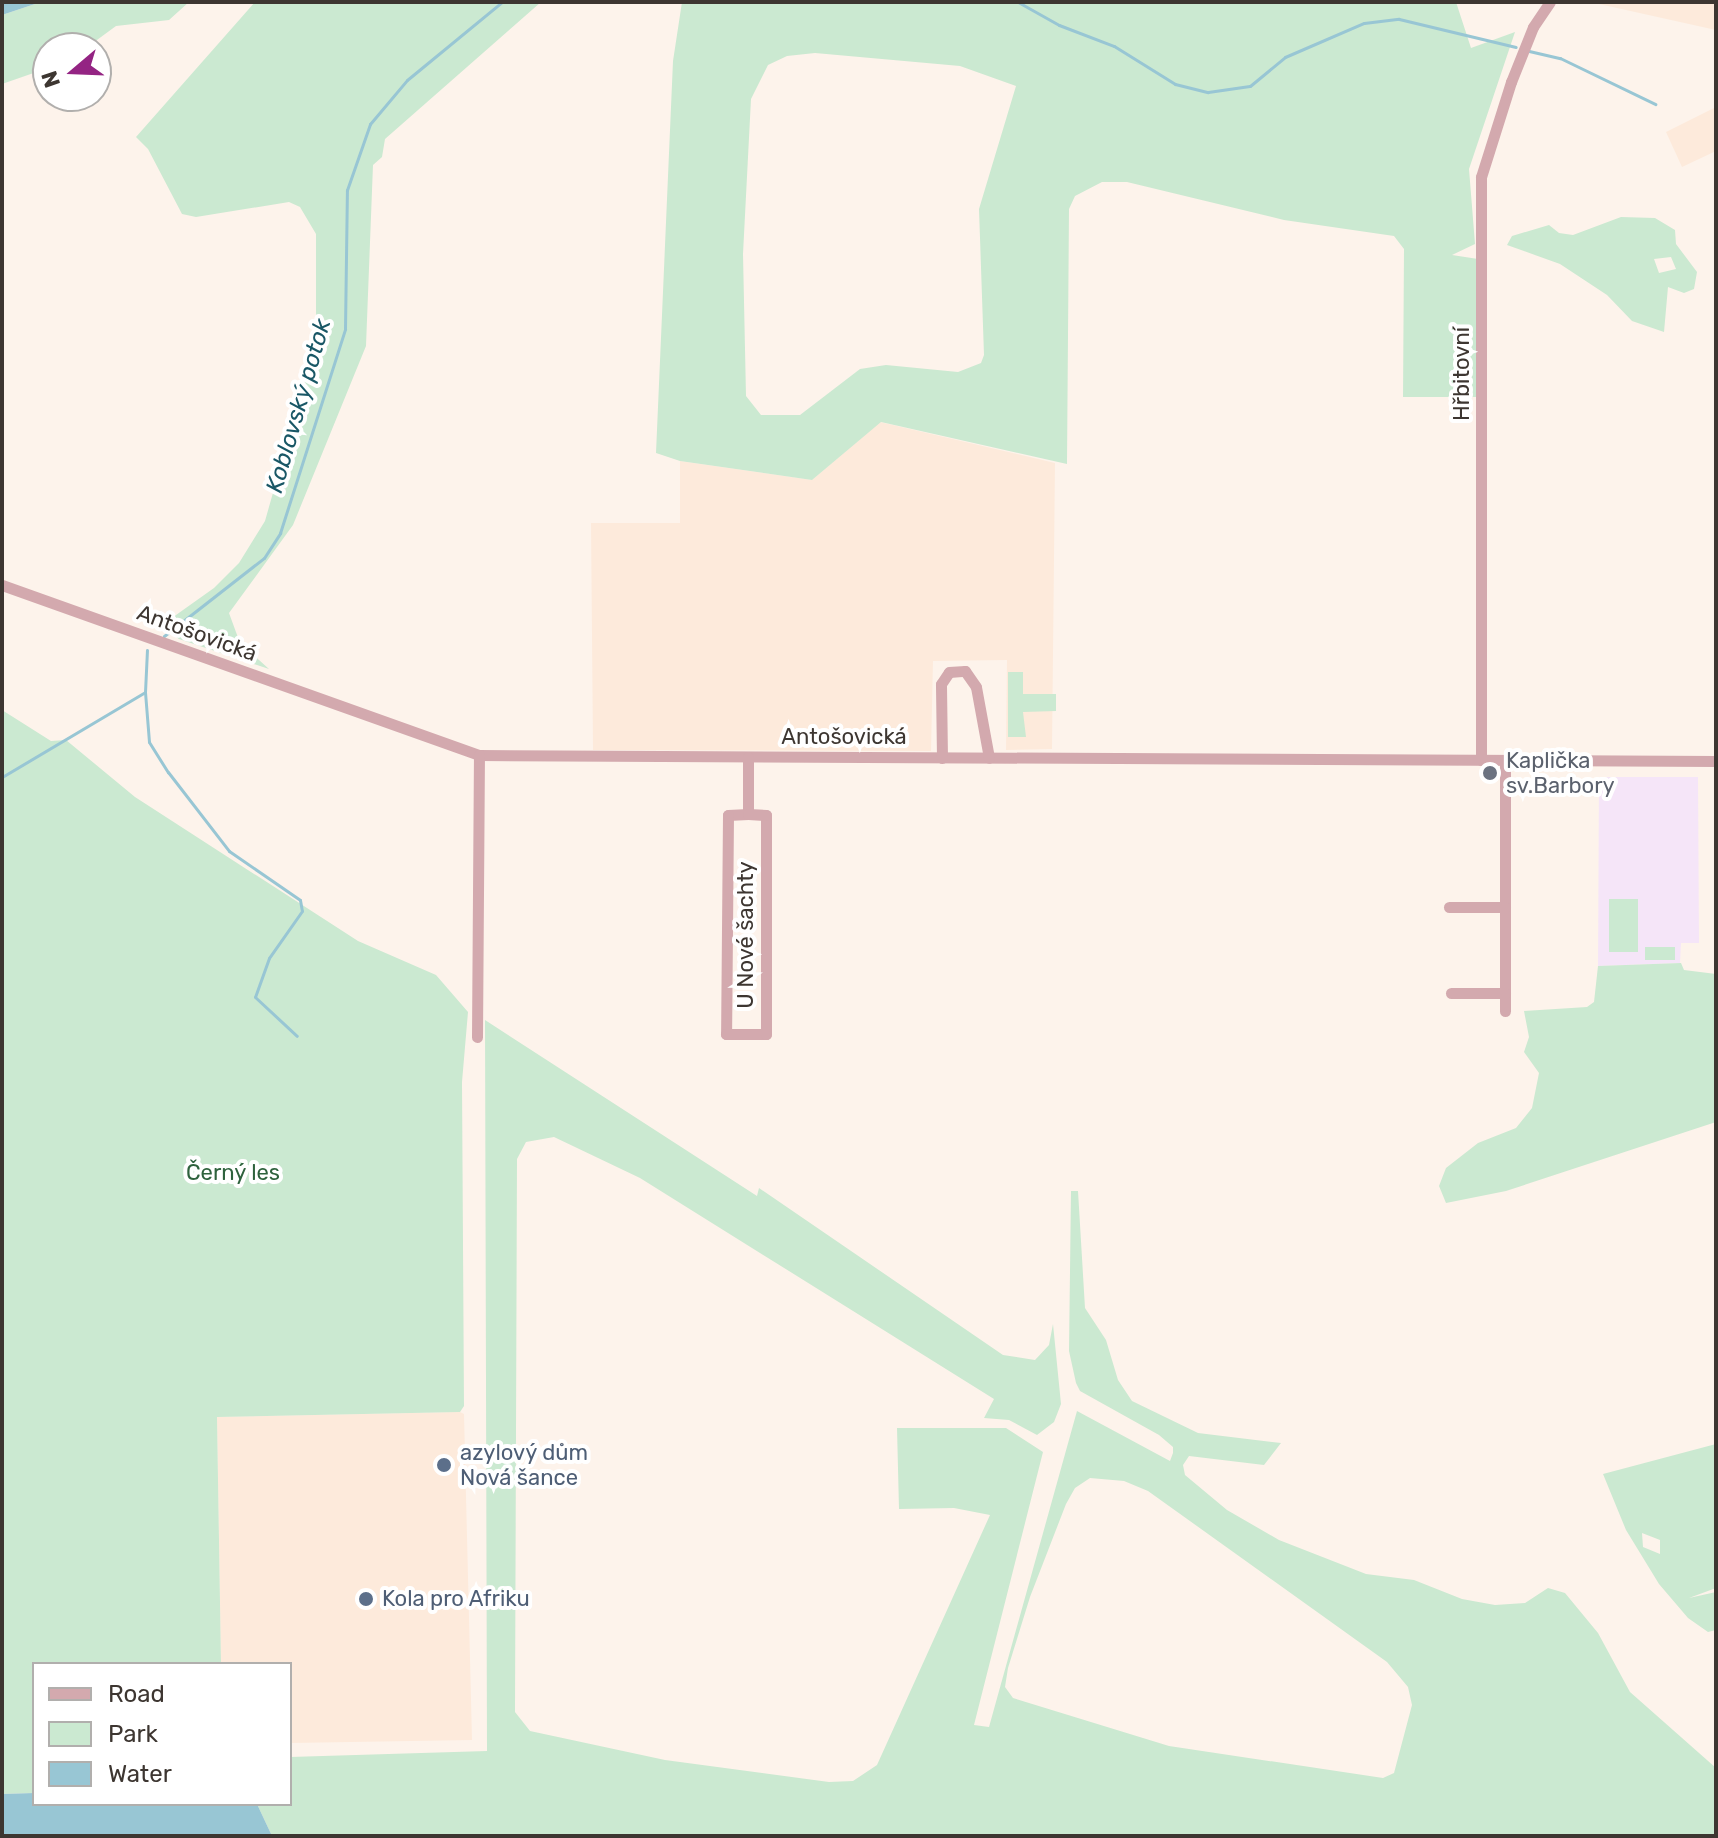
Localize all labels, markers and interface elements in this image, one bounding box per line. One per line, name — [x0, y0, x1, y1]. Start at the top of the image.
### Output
north arrow — [32, 32, 112, 112]
text: N — [35, 67, 66, 91]
water label: Koblovský potok — [260, 315, 338, 497]
street label: Hřbitovní — [1449, 327, 1475, 421]
street label: Antošovická — [134, 599, 260, 667]
street label: Antošovická — [781, 724, 907, 750]
place label: Kaplička sv.Barbory — [1506, 747, 1615, 798]
marker: Kaplička sv.Barbory — [1481, 764, 1499, 782]
street label: U Nové šachty — [733, 861, 759, 1009]
park label: Černý les — [186, 1160, 280, 1186]
place label: azylový dům Nová šance — [460, 1439, 589, 1490]
marker: azylový dům Nová šance — [435, 1456, 453, 1474]
place label: Kola pro Afriku — [382, 1586, 530, 1612]
marker: Kola pro Afriku — [357, 1590, 375, 1608]
legend — [32, 1662, 292, 1806]
text: Road — [108, 1680, 165, 1708]
text: Park — [108, 1720, 158, 1748]
text: Water — [108, 1760, 172, 1788]

